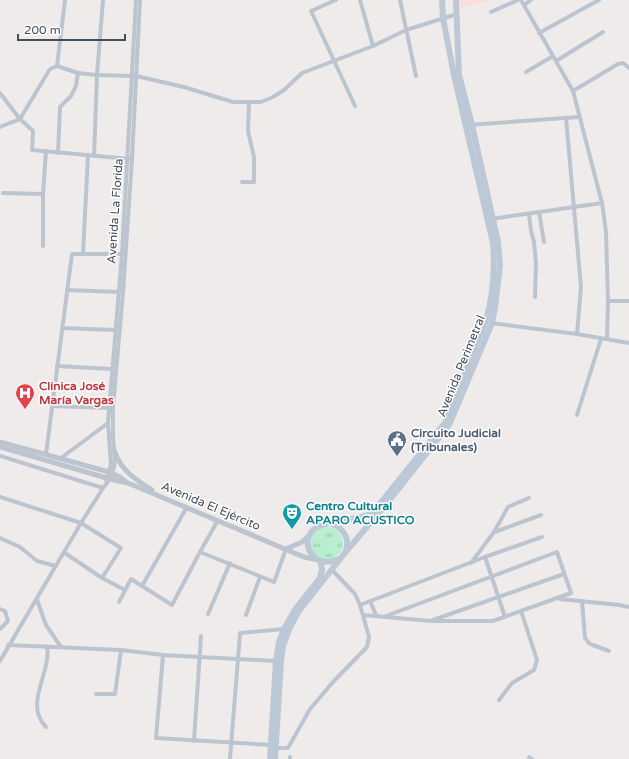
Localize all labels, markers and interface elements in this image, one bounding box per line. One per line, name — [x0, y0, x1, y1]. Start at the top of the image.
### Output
scale bar — [18, 16, 125, 42]
text: 200 m — [24, 23, 61, 37]
street label: Avenida La Florida — [104, 158, 126, 264]
street label: Avenida Perimetral — [434, 313, 488, 419]
place label: Clínica José María Vargas — [39, 379, 114, 408]
hospital icon: Clínica José María Vargas — [14, 382, 36, 410]
place label: Circuito Judicial (Tribunales) — [411, 426, 501, 454]
public building icon: Circuito Judicial (Tribunales) — [386, 429, 408, 457]
street label: Avenida El Ejército — [159, 479, 263, 533]
place label: Centro Cultural APARO ACUSTICO — [306, 499, 415, 527]
theatre icon: Centro Cultural APARO ACUSTICO — [281, 502, 303, 530]

